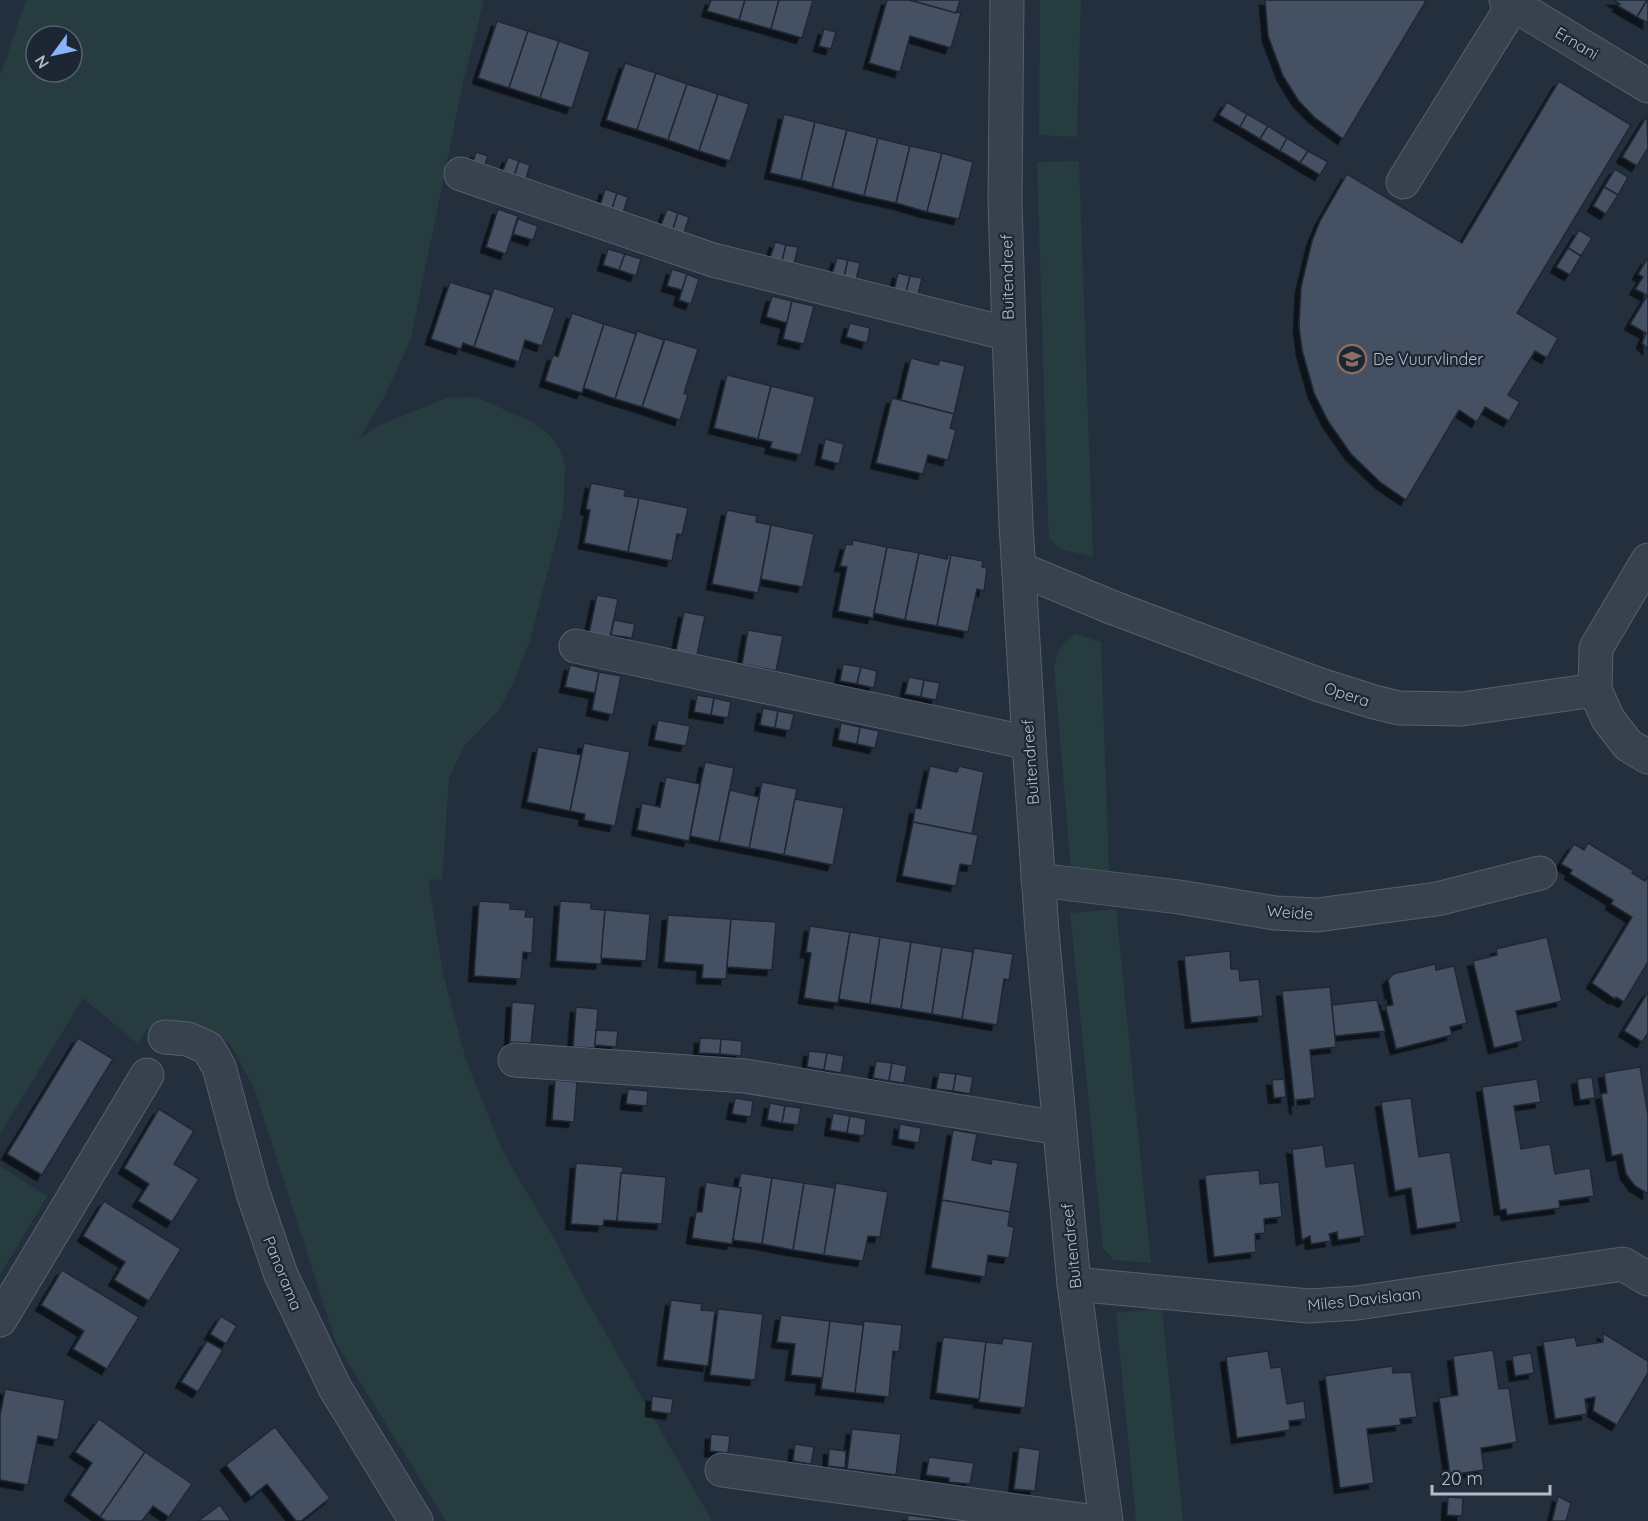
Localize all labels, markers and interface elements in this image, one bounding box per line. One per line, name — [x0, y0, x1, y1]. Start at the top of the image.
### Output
street label: Ernani — [1552, 22, 1602, 64]
north arrow — [24, 24, 84, 84]
text: N — [30, 52, 53, 73]
street label: Buitendreef — [996, 234, 1018, 320]
school or university icon: De Vuurvlinder — [1336, 343, 1368, 375]
place label: De Vuurvlinder — [1373, 349, 1483, 369]
street label: Opera — [1322, 677, 1372, 711]
street label: Buitendreef — [1017, 718, 1043, 806]
street label: Weide — [1266, 900, 1314, 924]
street label: Buitendreef — [1057, 1202, 1085, 1290]
street label: Panorama — [259, 1233, 307, 1313]
street label: Miles Davislaan — [1306, 1283, 1422, 1315]
scale bar — [1432, 1458, 1550, 1496]
text: 20 m — [1441, 1467, 1483, 1490]

